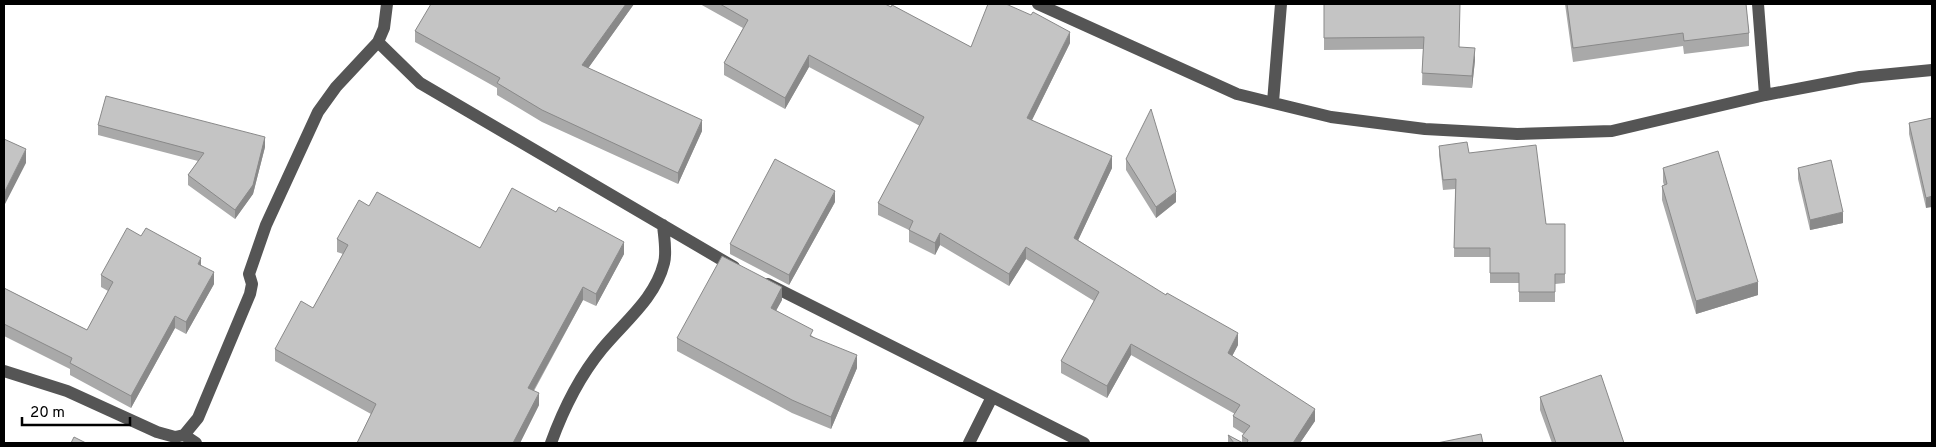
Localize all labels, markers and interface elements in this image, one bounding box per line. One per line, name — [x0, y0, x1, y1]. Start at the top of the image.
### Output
scale bar — [22, 394, 130, 426]
text: 20 m — [30, 404, 65, 423]

